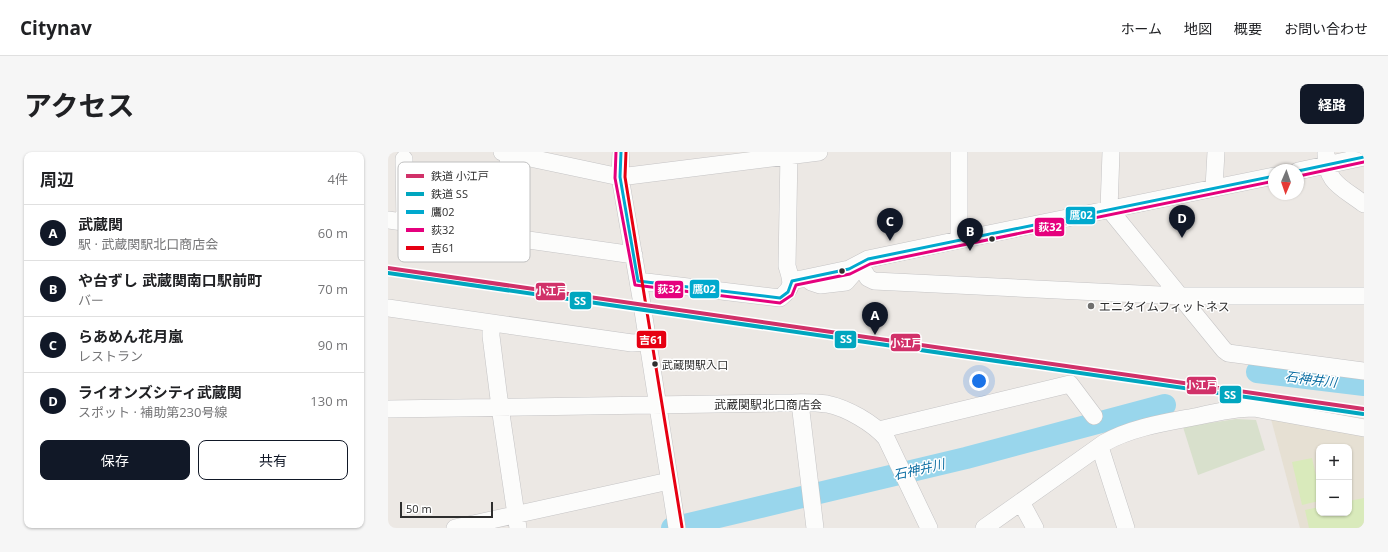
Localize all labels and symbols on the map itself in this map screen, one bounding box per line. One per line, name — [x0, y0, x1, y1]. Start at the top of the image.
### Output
legend — [398, 162, 530, 262]
north arrow — [1268, 164, 1304, 200]
text: 鉄道 小江戸 — [431, 168, 489, 183]
text: 鉄道 SS — [431, 186, 468, 201]
text: 鷹02 — [431, 204, 455, 219]
pin: D — [1169, 205, 1195, 238]
line badge: 鷹02 — [1065, 206, 1096, 225]
text: 鷹02 — [1069, 207, 1093, 222]
pin: C — [877, 208, 903, 241]
line badge: 荻32 — [1034, 217, 1065, 237]
pin: B — [957, 218, 983, 251]
text: 荻32 — [1038, 219, 1062, 234]
text: 荻32 — [431, 222, 455, 237]
unlabelled marker — [987, 234, 997, 244]
text: 吉61 — [431, 240, 455, 255]
unlabelled marker — [837, 266, 847, 276]
line badge: 鷹02 — [689, 279, 720, 299]
line badge: 荻32 — [654, 280, 684, 299]
text: 荻32 — [657, 281, 681, 296]
text: 鷹02 — [692, 281, 716, 296]
line badge: 小江戸 — [535, 282, 566, 301]
text: 小江戸 — [535, 283, 568, 298]
line badge: SS — [569, 291, 592, 310]
text: SS — [574, 293, 586, 308]
place label: エニタイムフィットネス — [1099, 298, 1230, 315]
marker: エニタイムフィットネス — [1086, 301, 1096, 311]
pin: A — [862, 302, 888, 335]
line badge: 吉61 — [636, 330, 667, 349]
line badge: SS — [834, 330, 857, 349]
text: SS — [840, 331, 852, 346]
text: 吉61 — [639, 332, 663, 347]
line badge: 小江戸 — [890, 333, 921, 352]
text: 小江戸 — [890, 335, 923, 350]
place label: 武蔵関駅入口 — [662, 357, 728, 372]
marker: 武蔵関駅入口 — [650, 359, 660, 369]
water label: 石神井川 — [1284, 367, 1340, 391]
your location — [969, 371, 989, 391]
line badge: 小江戸 — [1186, 376, 1217, 395]
text: 小江戸 — [1185, 377, 1218, 392]
line badge: SS — [1219, 385, 1242, 404]
text: SS — [1224, 387, 1236, 402]
street label: 武蔵関駅北口商店会 — [714, 396, 822, 413]
water label: 石神井川 — [892, 454, 948, 484]
scale bar — [400, 500, 493, 519]

